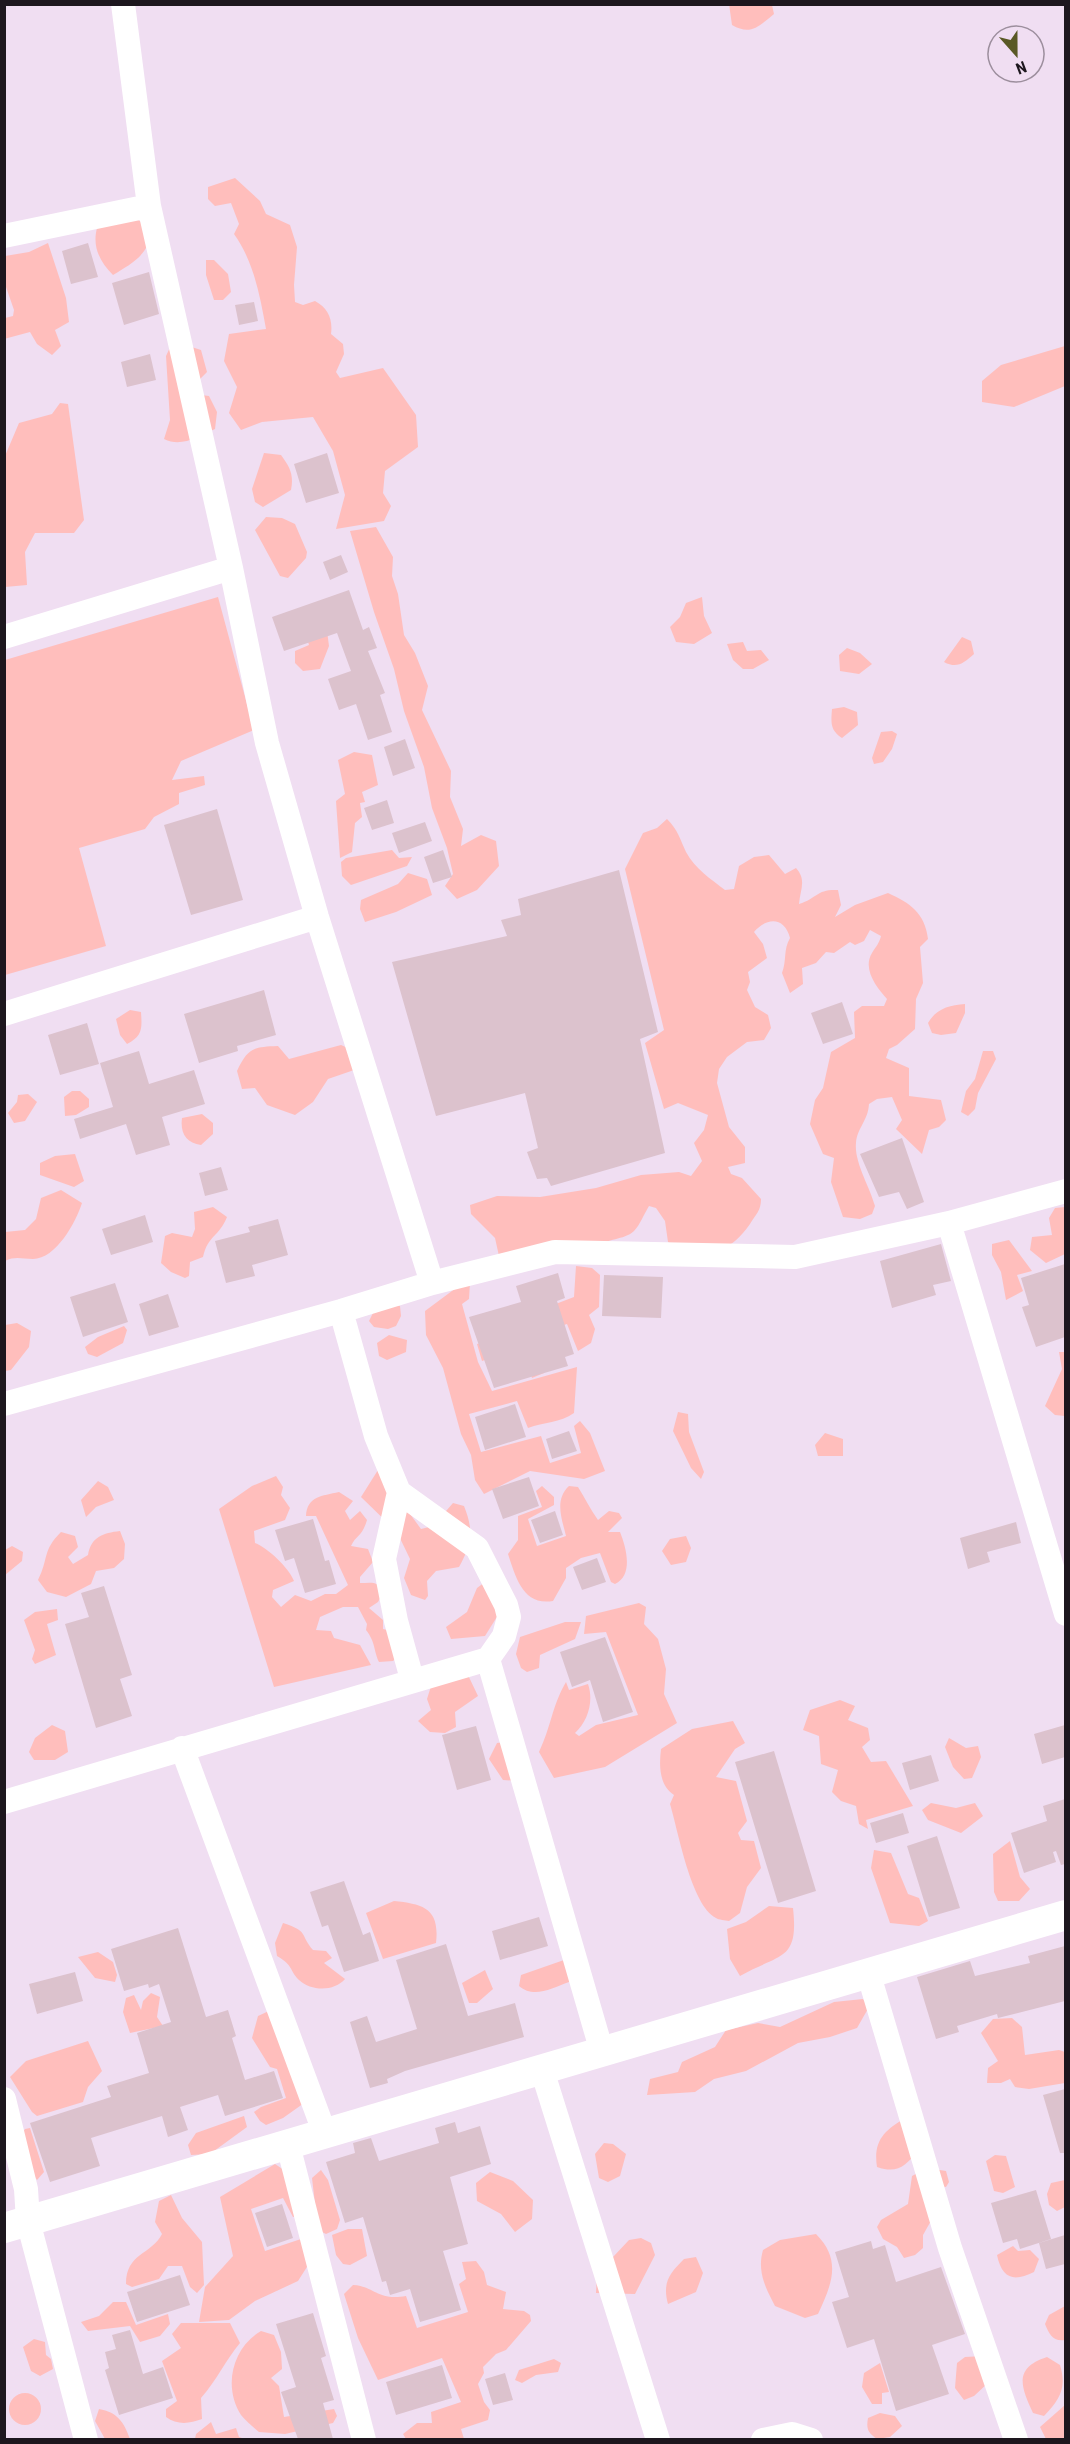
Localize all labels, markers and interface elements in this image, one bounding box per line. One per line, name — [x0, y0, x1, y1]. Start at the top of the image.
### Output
north arrow — [986, 24, 1046, 84]
text: N — [1013, 57, 1029, 78]

